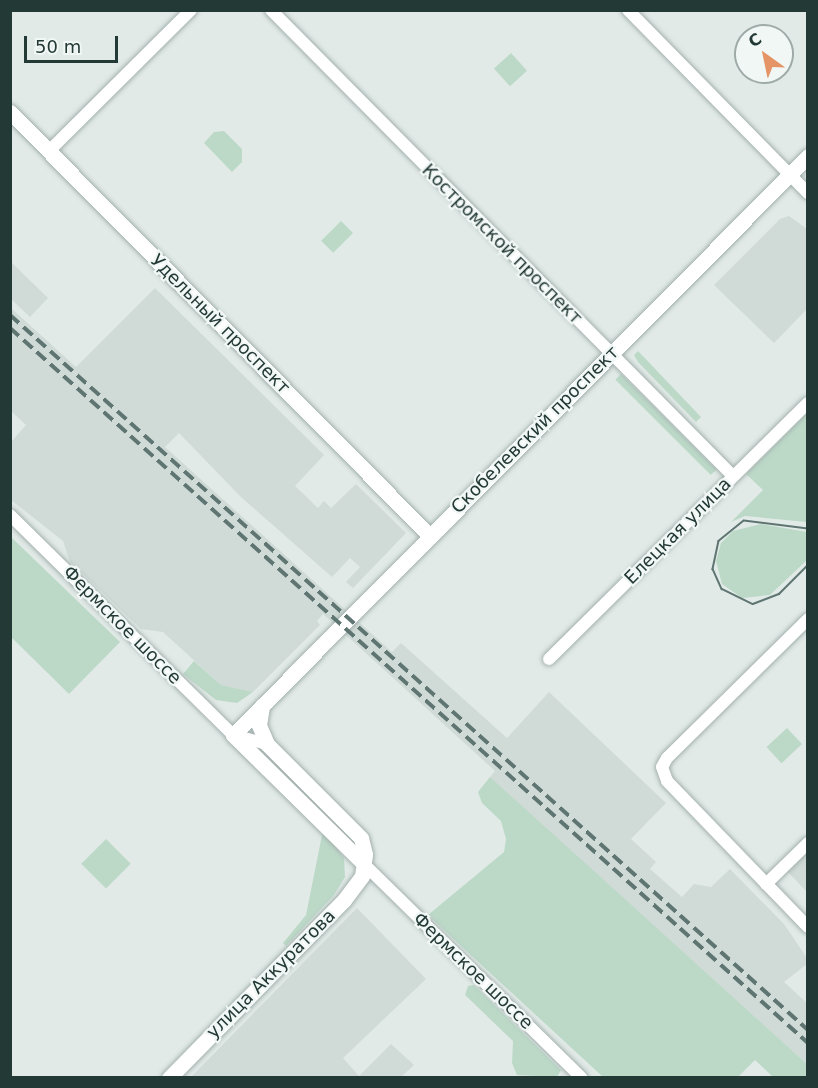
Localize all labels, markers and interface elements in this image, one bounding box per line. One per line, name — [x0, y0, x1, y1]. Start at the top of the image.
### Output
scale bar — [27, 24, 122, 62]
north arrow — [734, 24, 794, 84]
text: С — [745, 29, 765, 51]
text: 50 m — [35, 36, 81, 57]
street label: Костромской проспект — [417, 159, 587, 329]
street label: Удельный проспект — [146, 250, 294, 398]
street label: Скобелевский проспект — [447, 342, 623, 518]
street label: Елецкая улица — [620, 473, 736, 589]
street label: Фермское шоссе — [58, 561, 186, 689]
street label: улица Аккуратова — [202, 905, 340, 1043]
street label: Фермское шоссе — [408, 908, 538, 1034]

